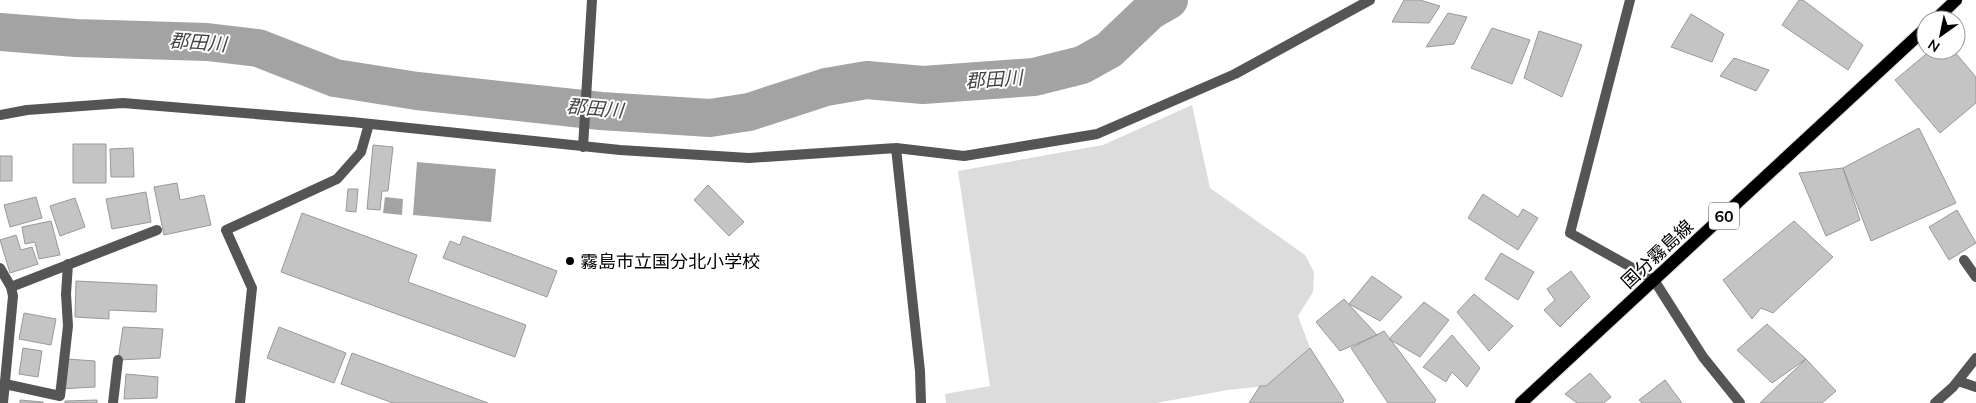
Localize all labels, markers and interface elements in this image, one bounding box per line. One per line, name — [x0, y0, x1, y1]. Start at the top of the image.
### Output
north arrow — [1916, 10, 1966, 60]
water label: 郡田川 — [169, 28, 229, 56]
text: N — [1925, 35, 1943, 56]
water label: 郡田川 — [965, 65, 1025, 93]
water label: 郡田川 — [566, 94, 626, 123]
road number: 60 — [1709, 202, 1739, 230]
street label: 国分霧島線 — [1616, 215, 1698, 293]
place label: 霧島市立国分北小学校 — [580, 250, 760, 273]
marker: 霧島市立国分北小学校 — [564, 255, 576, 267]

